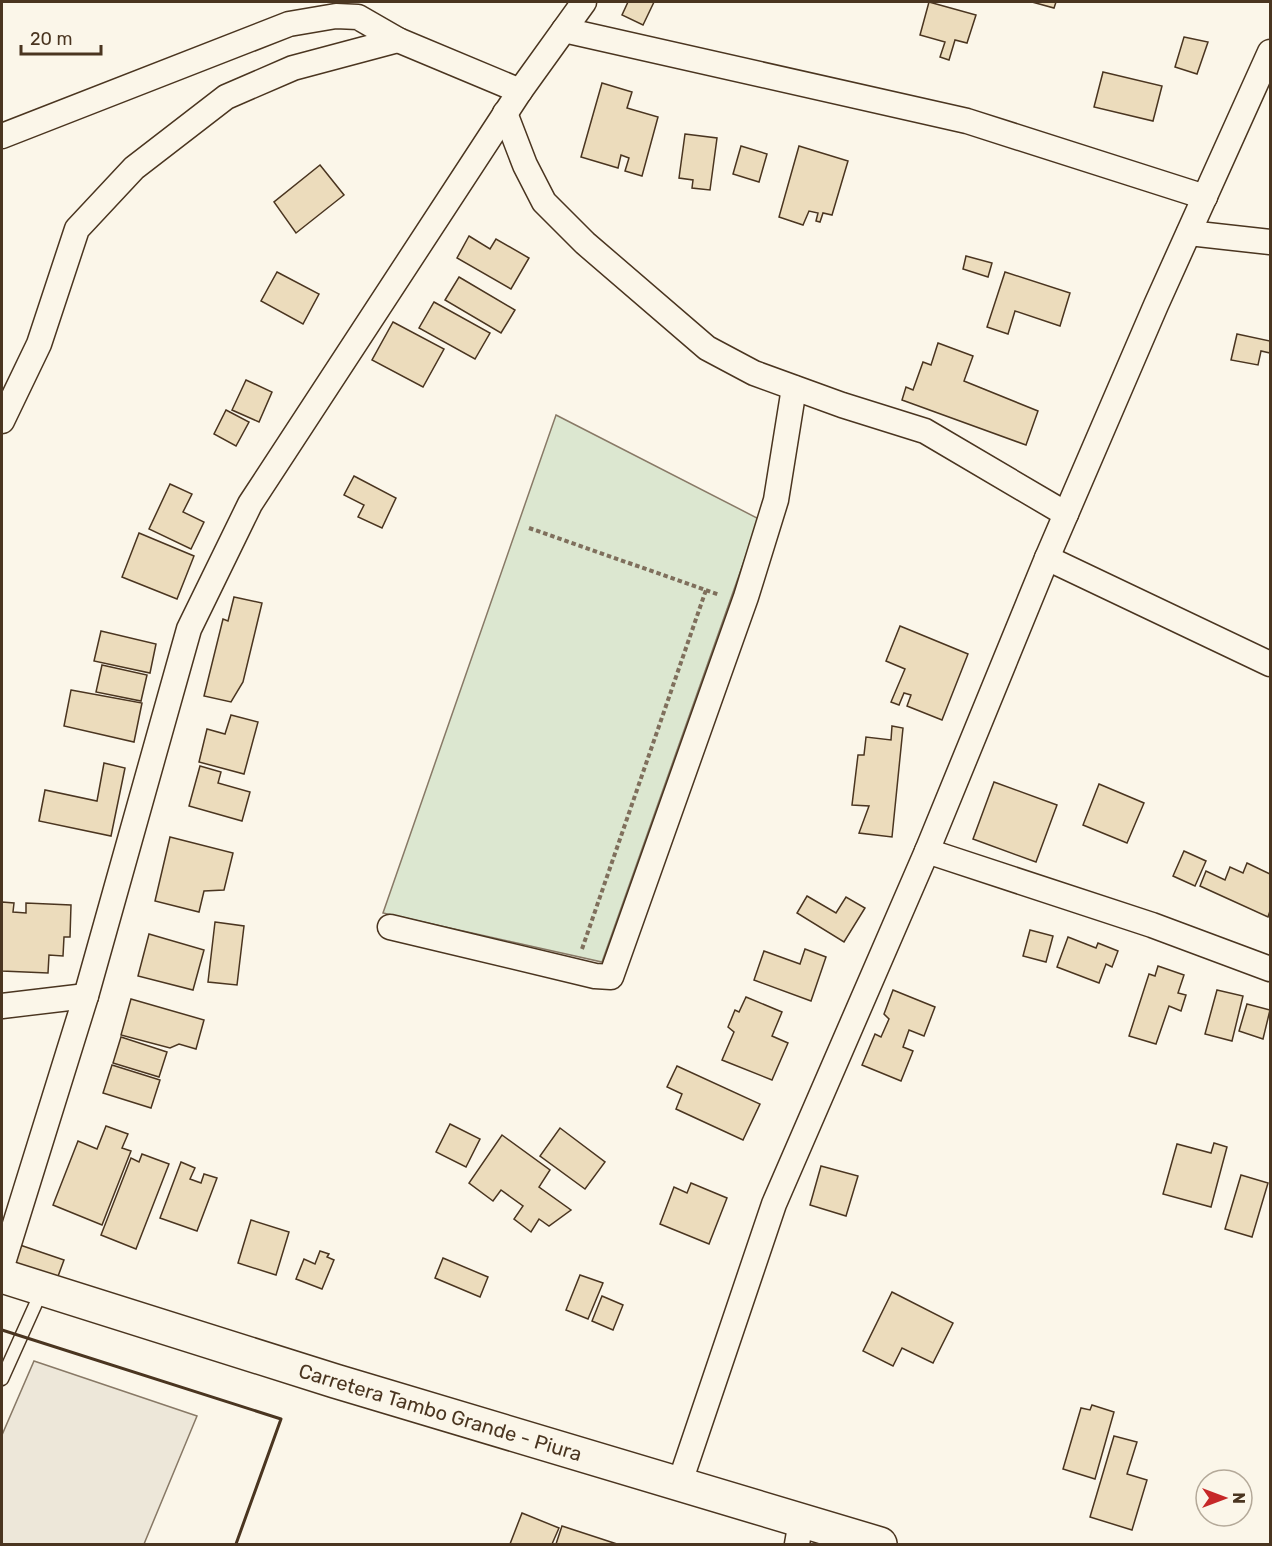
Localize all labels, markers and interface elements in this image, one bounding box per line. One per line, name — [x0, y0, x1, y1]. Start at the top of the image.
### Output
scale bar — [21, 18, 100, 56]
text: 20 m — [30, 28, 72, 50]
street label: Carretera Tambo Grande - Piura — [296, 1358, 585, 1466]
north arrow — [1194, 1468, 1254, 1528]
text: N — [1229, 1492, 1248, 1504]

